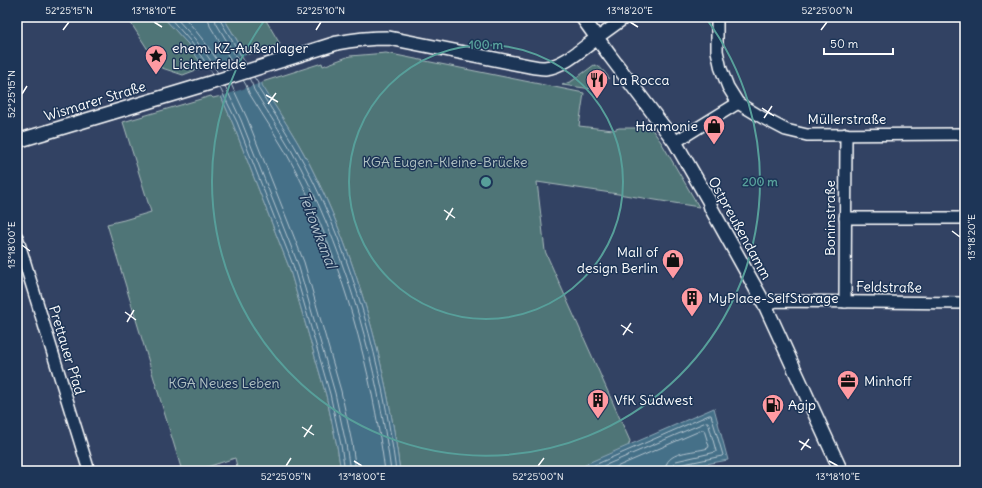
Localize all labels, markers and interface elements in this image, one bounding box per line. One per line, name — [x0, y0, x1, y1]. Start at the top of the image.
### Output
text: 52°25'15"N — [45, 4, 93, 17]
text: 13°18'10"E — [132, 4, 176, 17]
text: 52°25'10"N — [297, 4, 345, 17]
text: 13°18'20"E — [607, 4, 653, 17]
text: 52°25'00"N — [801, 4, 853, 17]
scale bar — [824, 30, 893, 56]
text: 50 m — [830, 36, 859, 51]
text: 100 m — [469, 37, 503, 52]
place label: ehem. KZ-Außenlager Lichterfelde — [172, 39, 308, 73]
place icon: ehem. KZ-Außenlager Lichterfelde — [143, 43, 169, 76]
restaurant icon: La Rocca — [584, 67, 610, 100]
text: 52°25'15"N — [5, 70, 18, 118]
place label: La Rocca — [612, 71, 670, 89]
street label: Wismarer Straße — [42, 77, 148, 125]
street label: Müllerstraße — [808, 110, 886, 128]
shop icon: Harmonie — [701, 113, 727, 146]
place label: Harmonie — [635, 117, 698, 135]
park label: KGA Eugen-Kleine-Brücke — [363, 153, 528, 171]
street label: Ostpreußendamm — [704, 173, 776, 283]
text: 200 m — [742, 174, 778, 189]
centre of rings — [479, 175, 493, 189]
street label: Boninstraße — [821, 180, 839, 256]
water label: Teltowkanal — [295, 189, 342, 273]
text: 13°18'20"E — [965, 214, 978, 260]
text: 13°18'00"E — [5, 221, 18, 269]
place label: Mall of design Berlin — [577, 243, 658, 277]
shop icon: Mall of design Berlin — [660, 247, 686, 280]
street label: Feldstraße — [856, 277, 922, 297]
building icon: MyPlace-SelfStorage — [679, 285, 705, 318]
place label: MyPlace-SelfStorage — [708, 289, 839, 307]
street label: Prettauer Pfad — [45, 303, 89, 397]
office icon: Minhoff — [835, 368, 861, 401]
place label: Minhoff — [864, 372, 912, 390]
park label: KGA Neues Leben — [168, 374, 280, 392]
building icon: VfK Südwest — [585, 387, 611, 420]
place label: VfK Südwest — [614, 391, 693, 409]
fuel station icon: Agip — [760, 392, 786, 425]
place label: Agip — [788, 396, 816, 414]
text: 52°25'05"N — [261, 470, 311, 483]
text: 13°18'00"E — [338, 470, 386, 483]
text: 52°25'00"N — [512, 470, 564, 483]
text: 13°18'10"E — [816, 470, 860, 483]

